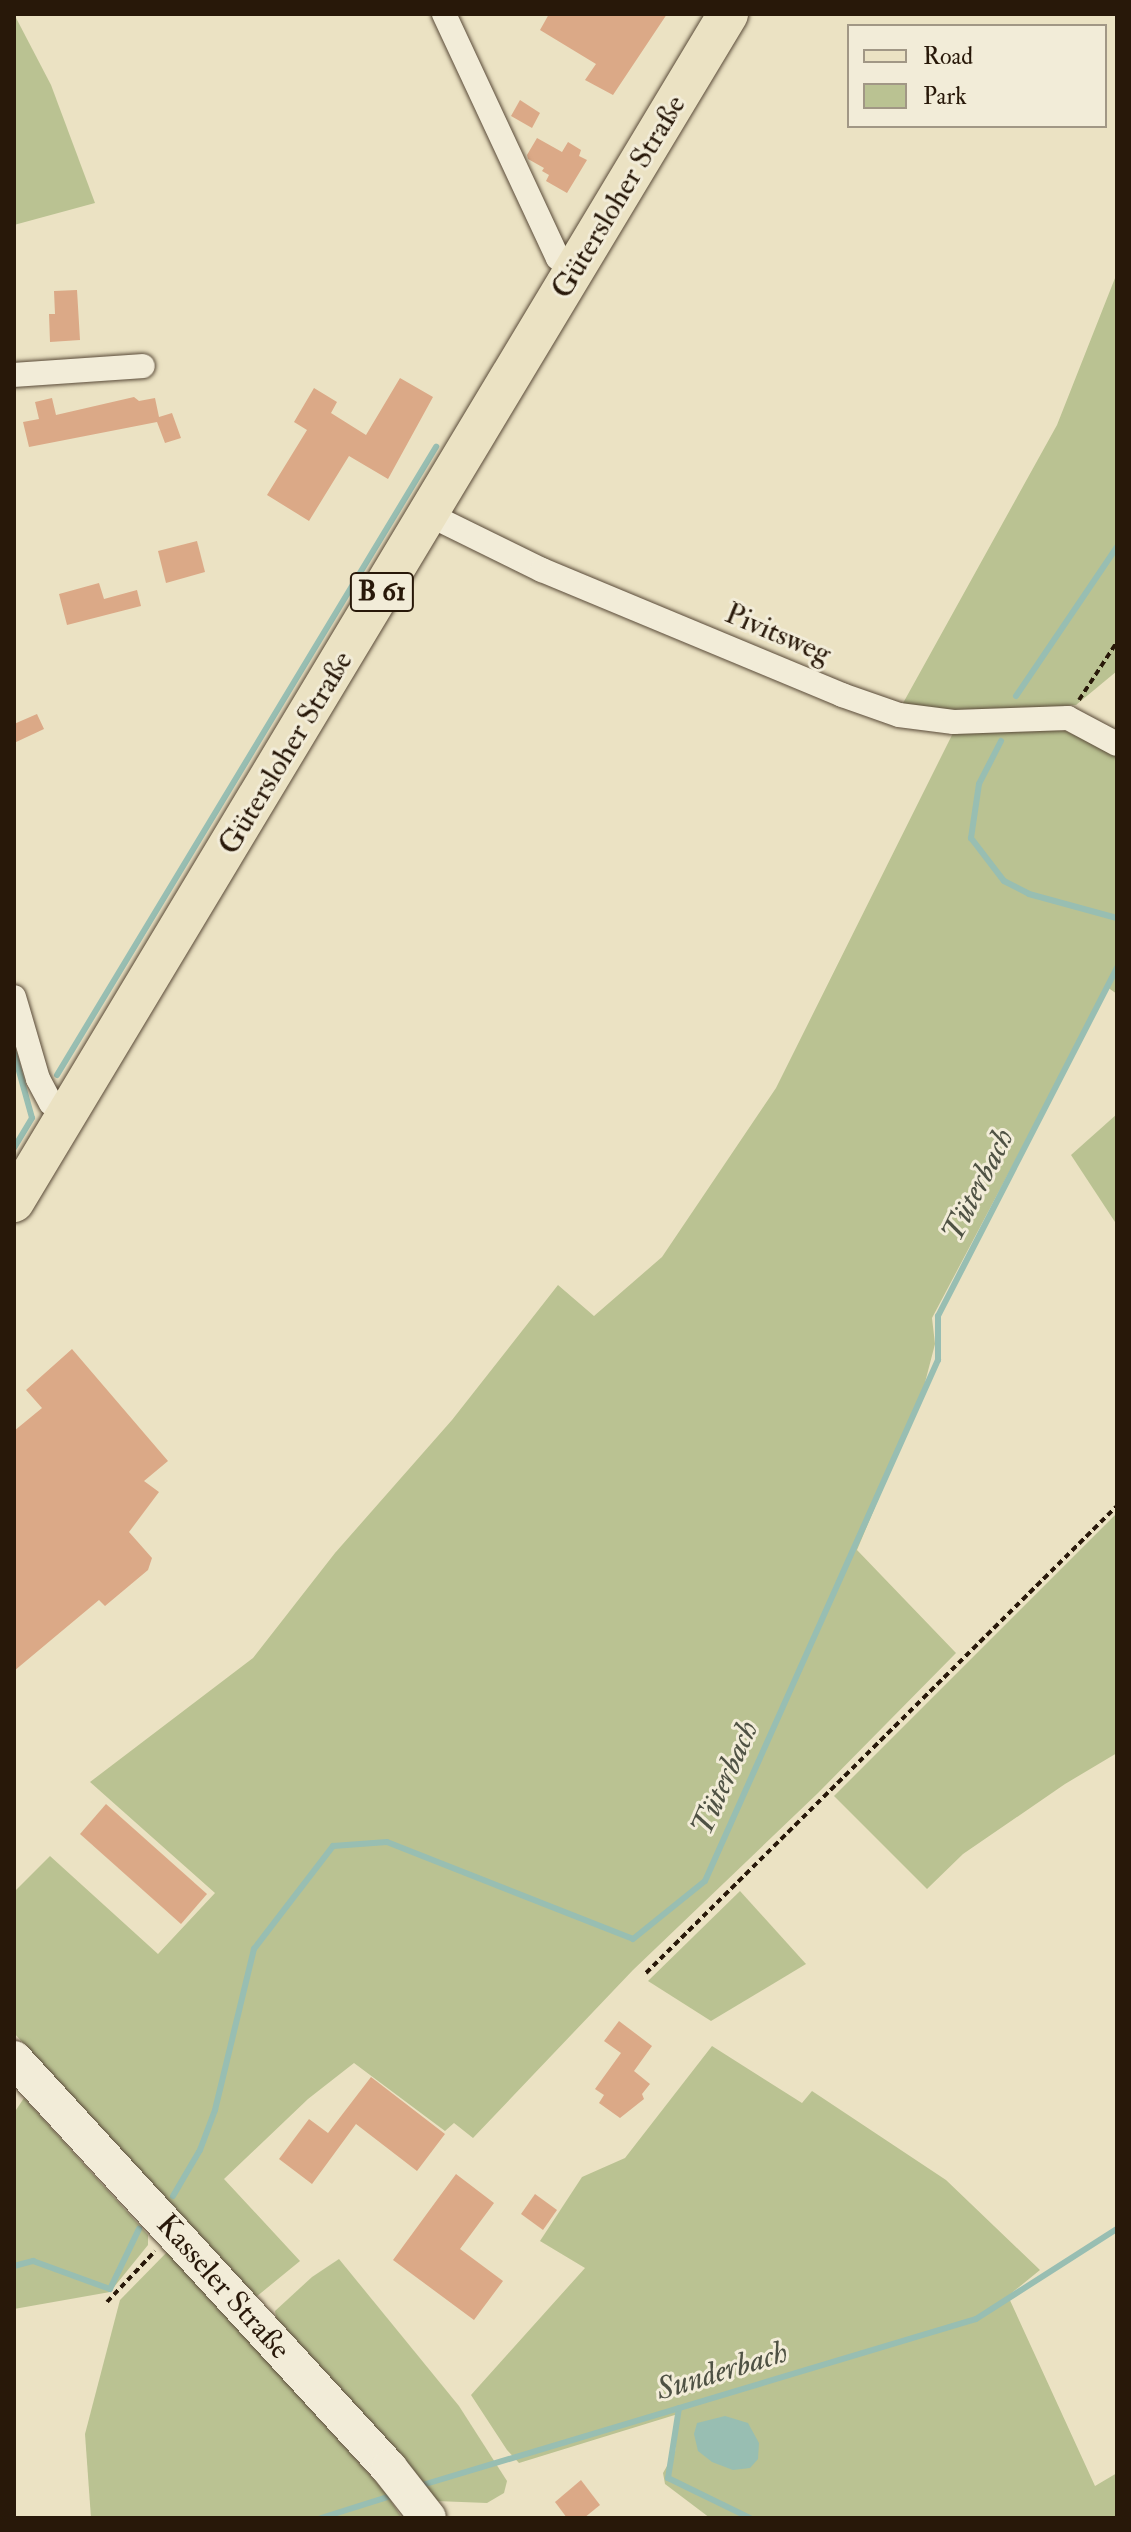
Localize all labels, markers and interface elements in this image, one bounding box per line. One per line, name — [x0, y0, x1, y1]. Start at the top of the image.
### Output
legend — [847, 24, 1107, 128]
text: Road — [923, 41, 973, 72]
text: Park — [923, 81, 967, 112]
street label: Gütersloher Straße — [544, 89, 694, 305]
road number: B 61 — [348, 568, 416, 616]
street label: Pivitsweg — [720, 596, 836, 672]
street label: Gütersloher Straße — [211, 645, 361, 861]
water label: Tüterbach — [933, 1122, 1023, 1248]
water label: Tüterbach — [683, 1715, 767, 1841]
street label: Kasseler Straße — [149, 2207, 297, 2367]
water label: Sunderbach — [652, 2333, 792, 2409]

